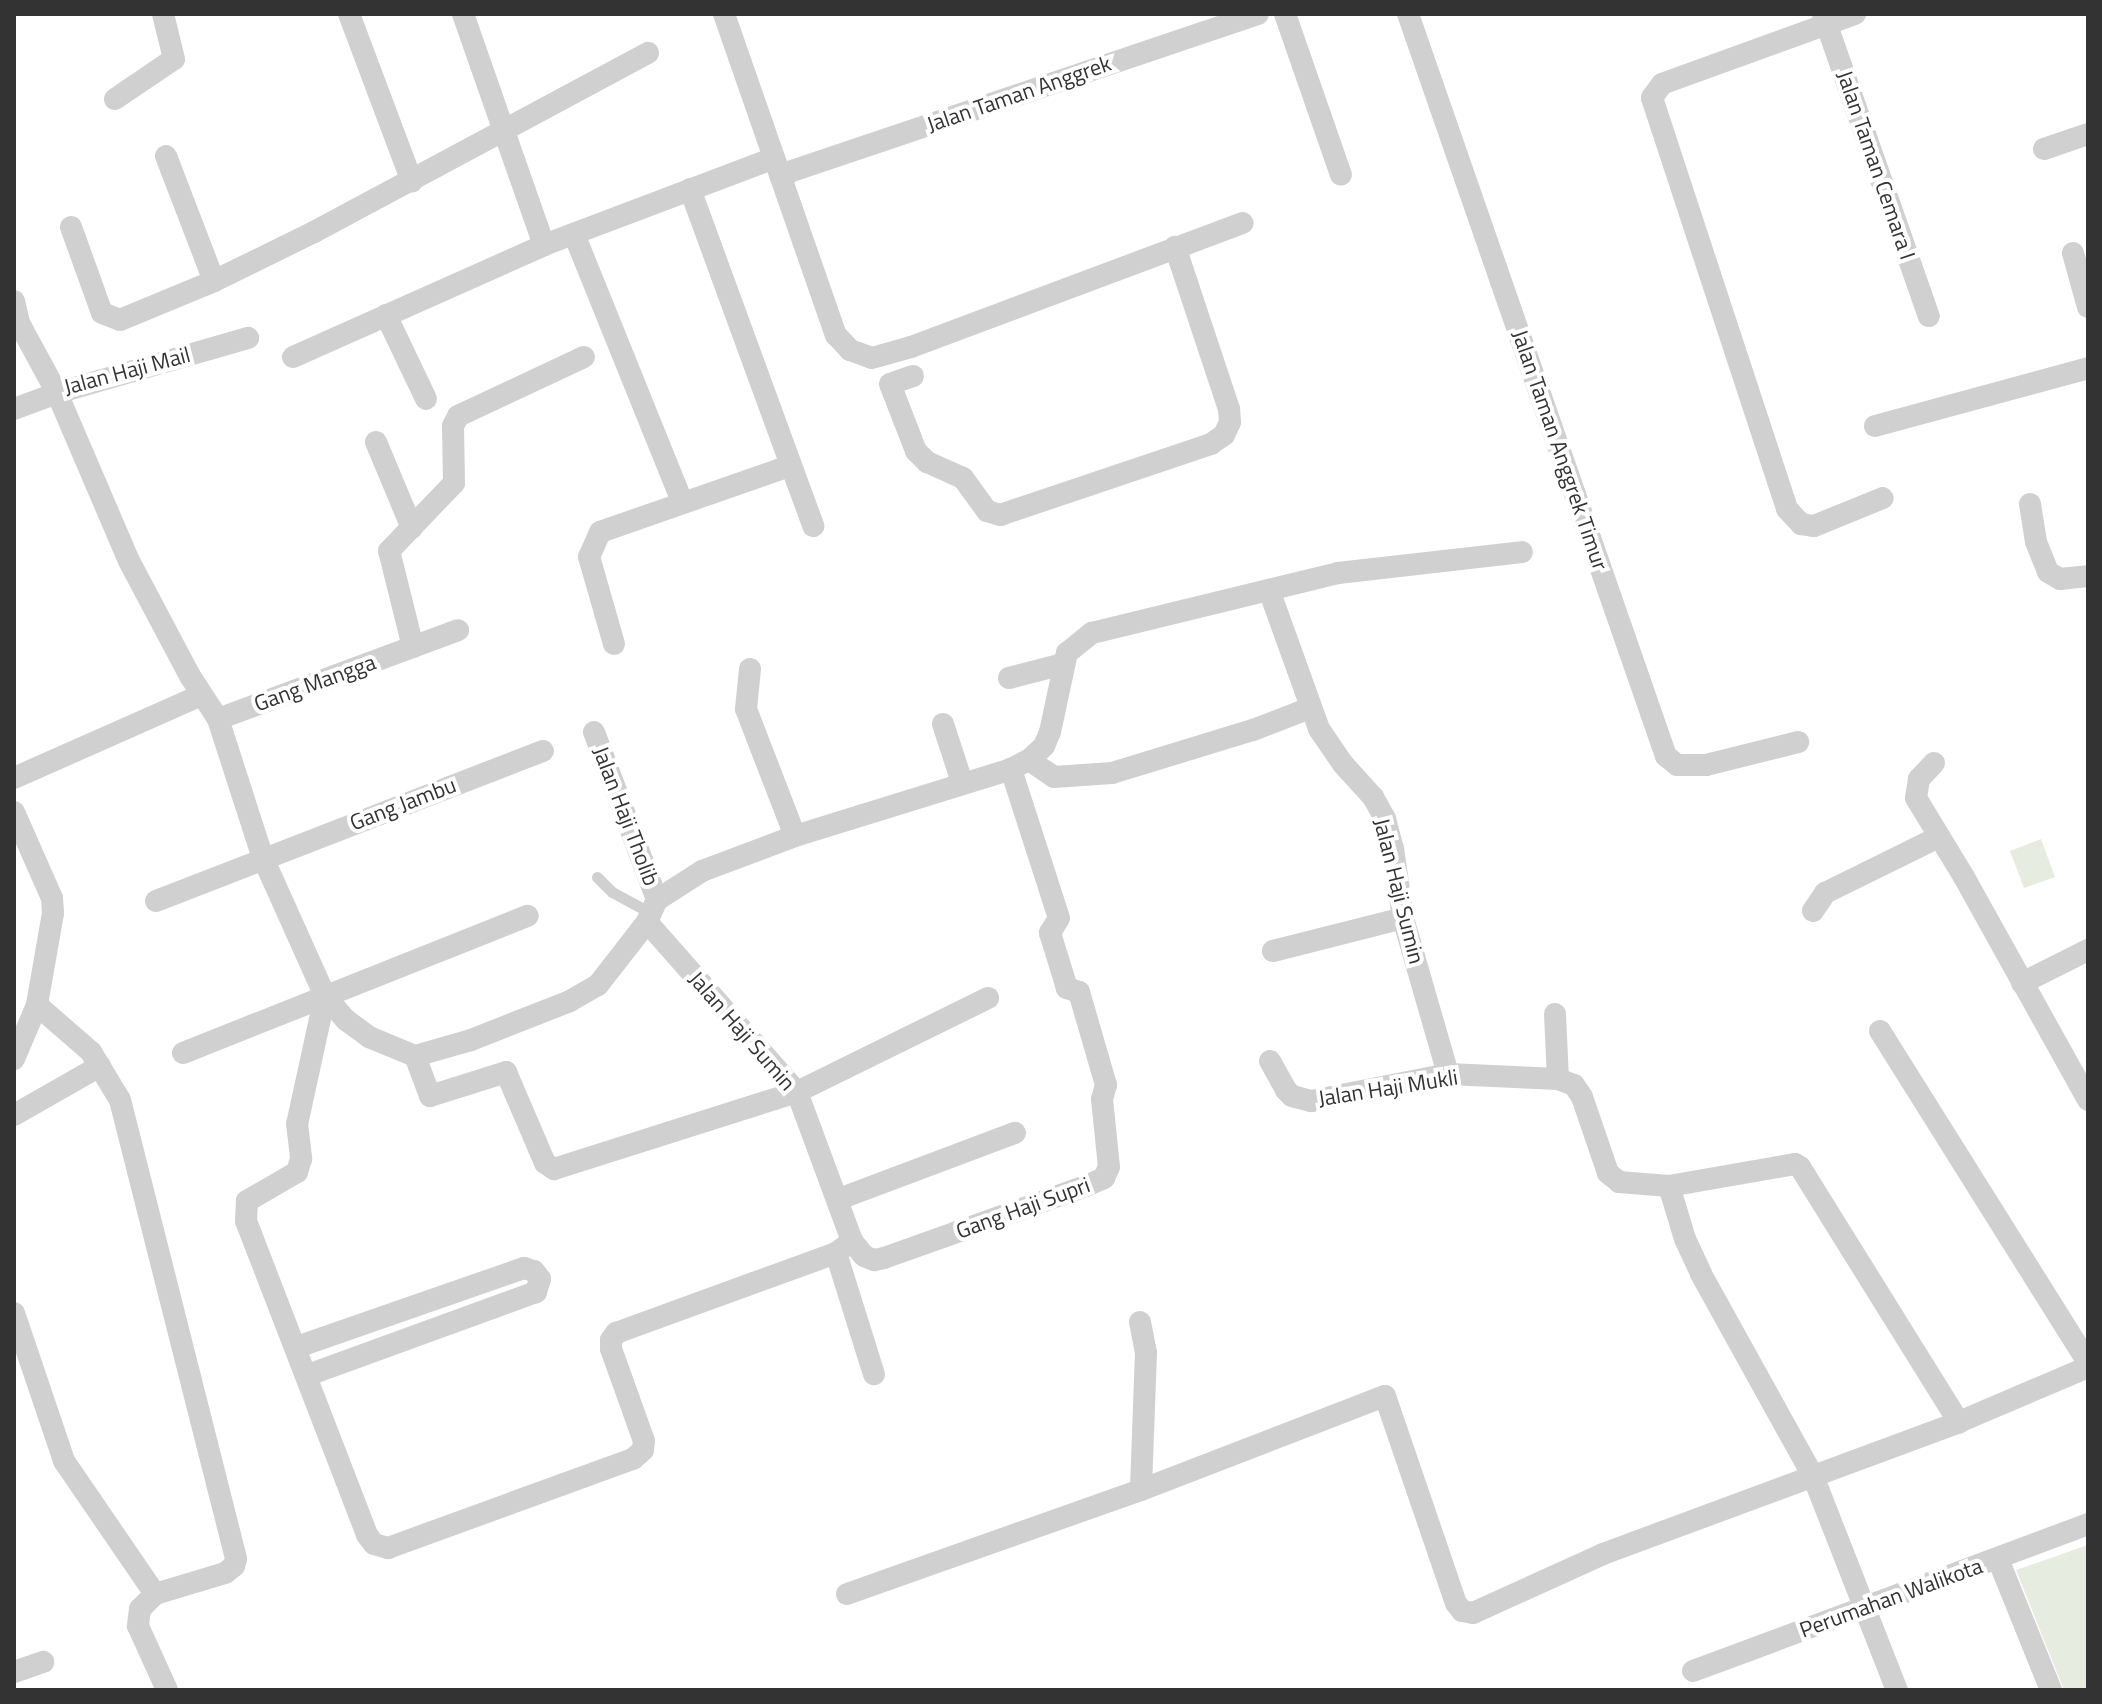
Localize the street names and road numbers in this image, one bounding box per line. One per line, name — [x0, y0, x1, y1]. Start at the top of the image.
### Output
street label: Jalan Taman Anggrek — [923, 50, 1115, 138]
street label: Jalan Taman Cemara I — [1831, 67, 1921, 263]
street label: Jalan Taman Anggrek Timur — [1506, 326, 1614, 574]
street label: Jalan Haji Mail — [61, 341, 193, 401]
street label: Gang Mangga — [251, 649, 379, 717]
street label: Jalan Haji Tholib — [587, 743, 665, 889]
street label: Gang Jambu — [346, 772, 460, 836]
street label: Jalan Haji Sumin — [1368, 815, 1430, 967]
street label: Jalan Haji Sumin — [683, 966, 801, 1096]
street label: Jalan Haji Mukli — [1316, 1064, 1460, 1112]
street label: Gang Haji Supri — [952, 1172, 1094, 1244]
street label: Perumahan Walikota — [1796, 1553, 1986, 1643]

